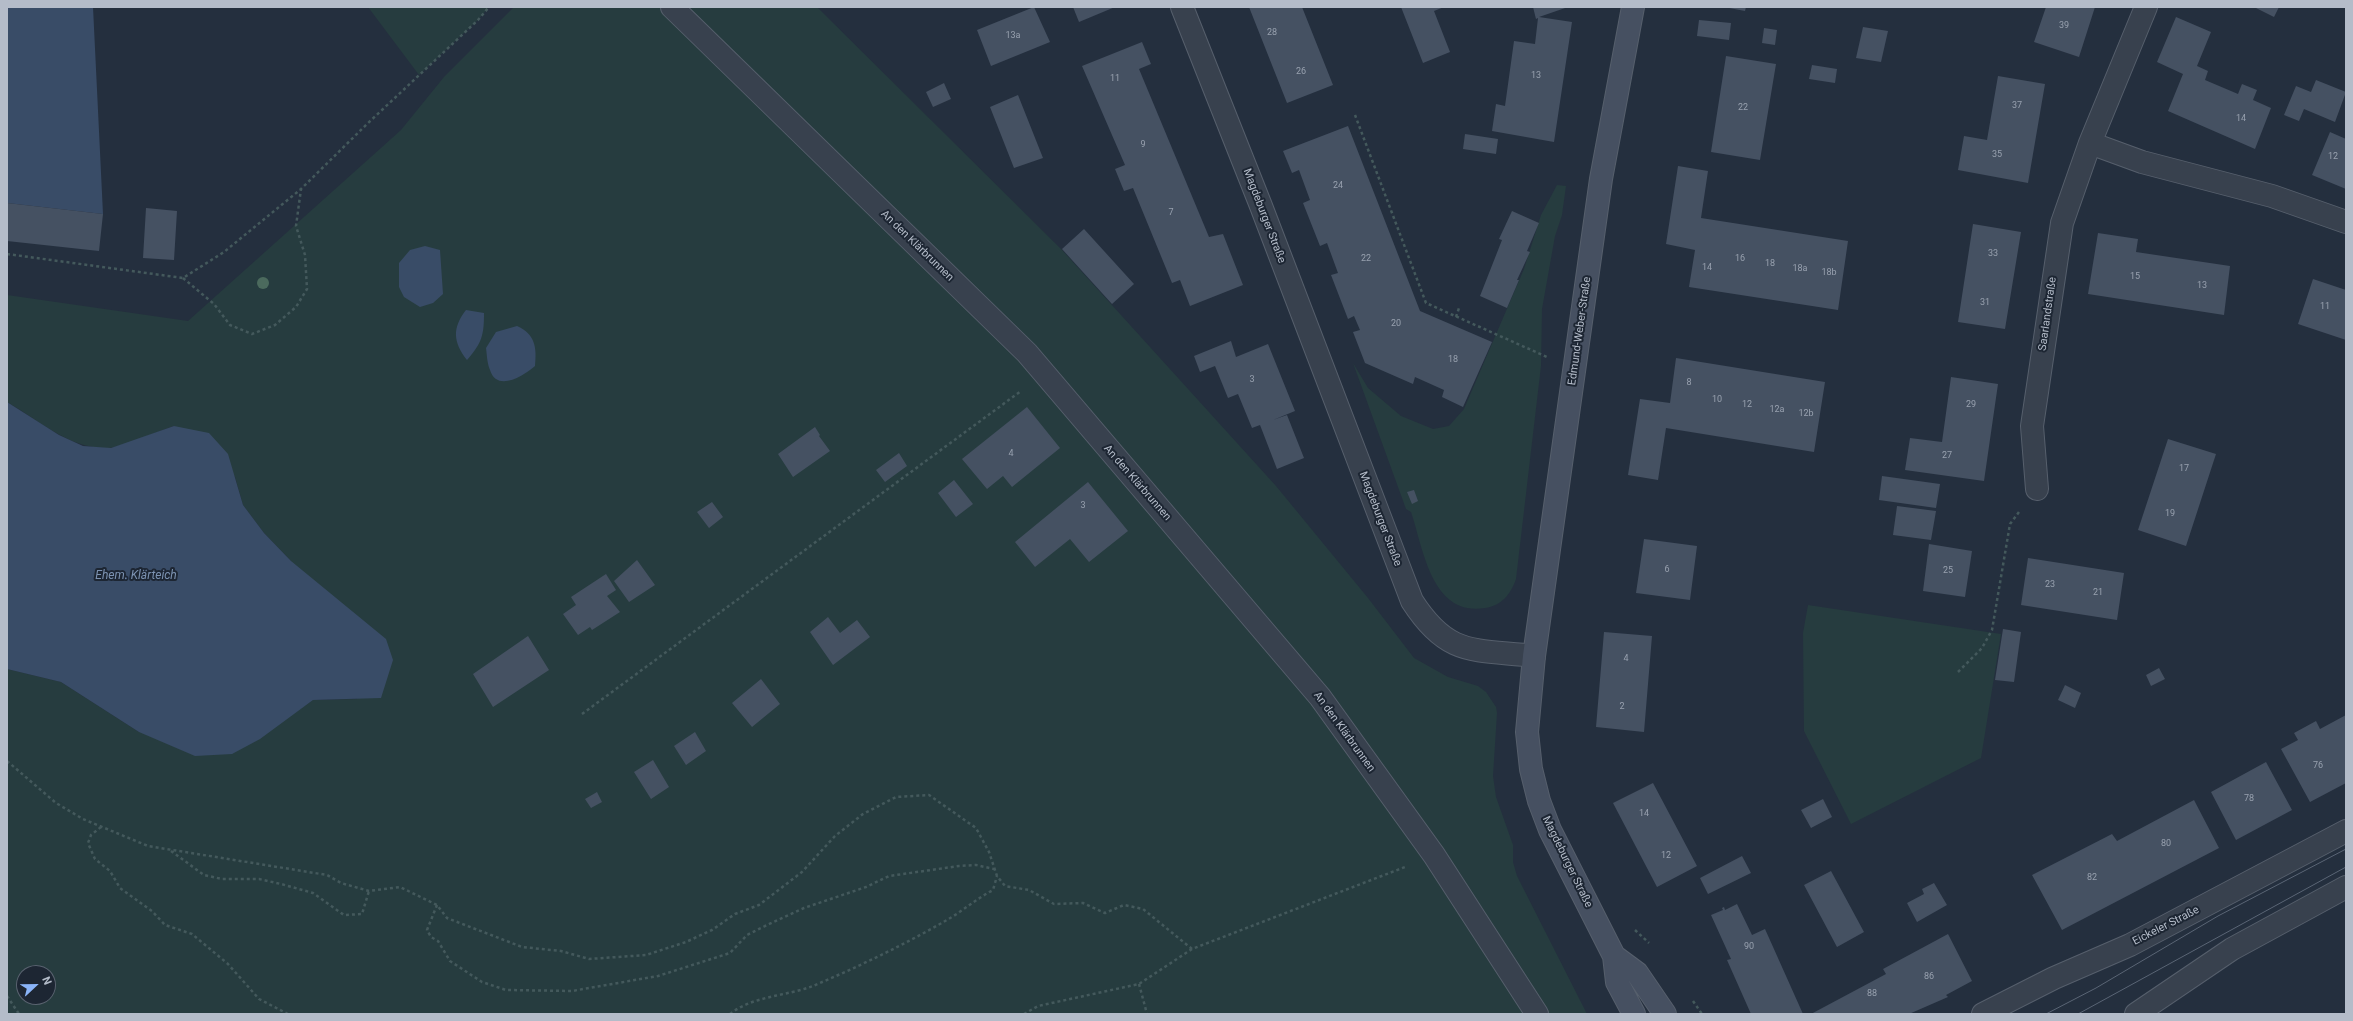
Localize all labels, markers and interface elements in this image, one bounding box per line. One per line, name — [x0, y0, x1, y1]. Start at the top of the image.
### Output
house number: 39 — [2059, 21, 2069, 31]
house number: 28 — [1267, 28, 1277, 38]
house number: 13a — [1005, 31, 1021, 41]
house number: 26 — [1296, 67, 1306, 77]
house number: 13 — [1531, 71, 1541, 81]
house number: 11 — [1110, 74, 1120, 84]
house number: 37 — [2012, 101, 2022, 111]
house number: 22 — [1738, 103, 1748, 113]
house number: 14 — [2236, 114, 2246, 124]
house number: 9 — [1140, 140, 1146, 150]
house number: 35 — [1992, 150, 2002, 160]
house number: 12 — [2328, 152, 2338, 162]
street label: Magdeburger Straße — [1240, 167, 1288, 265]
house number: 24 — [1333, 181, 1343, 191]
street label: An den Klärbrunnen — [878, 208, 956, 284]
house number: 7 — [1168, 208, 1174, 218]
house number: 33 — [1988, 249, 1998, 259]
house number: 22 — [1361, 254, 1371, 264]
house number: 16 — [1735, 254, 1745, 264]
house number: 18 — [1765, 259, 1775, 269]
house number: 14 — [1702, 263, 1712, 273]
house number: 18a — [1792, 264, 1808, 274]
house number: 18b — [1821, 268, 1837, 278]
house number: 15 — [2130, 272, 2140, 282]
street label: Edmund-Weber-Straße — [1566, 276, 1594, 386]
street label: Saarlandstraße — [2036, 276, 2060, 352]
house number: 13 — [2197, 281, 2207, 291]
house number: 31 — [1980, 298, 1990, 308]
house number: 11 — [2320, 302, 2330, 312]
house number: 20 — [1391, 319, 1401, 329]
house number: 18 — [1448, 355, 1458, 365]
house number: 3 — [1249, 375, 1255, 385]
house number: 8 — [1686, 378, 1692, 388]
house number: 10 — [1712, 395, 1722, 405]
house number: 12 — [1742, 400, 1752, 410]
house number: 29 — [1966, 400, 1976, 410]
house number: 12a — [1769, 405, 1785, 415]
house number: 12b — [1798, 409, 1814, 419]
street label: An den Klärbrunnen — [1100, 442, 1174, 524]
house number: 4 — [1008, 449, 1014, 459]
house number: 27 — [1942, 451, 1952, 461]
house number: 17 — [2179, 464, 2189, 474]
street label: Magdeburger Straße — [1356, 470, 1404, 568]
house number: 3 — [1080, 501, 1086, 511]
house number: 19 — [2165, 509, 2175, 519]
house number: 6 — [1664, 565, 1670, 575]
house number: 25 — [1943, 566, 1953, 576]
water label: Ehem. Klärteich — [95, 569, 177, 583]
house number: 23 — [2045, 580, 2055, 590]
house number: 21 — [2093, 588, 2103, 598]
house number: 4 — [1623, 654, 1629, 664]
street label: An den Klärbrunnen — [1310, 689, 1378, 775]
house number: 2 — [1619, 702, 1625, 712]
house number: 76 — [2313, 761, 2323, 771]
house number: 78 — [2244, 794, 2254, 804]
house number: 14 — [1639, 809, 1649, 819]
street label: Magdeburger Straße — [1539, 814, 1595, 910]
house number: 80 — [2161, 839, 2171, 849]
house number: 12 — [1661, 851, 1671, 861]
house number: 82 — [2087, 873, 2097, 883]
street label: Eickeler Straße — [2131, 904, 2201, 948]
house number: 90 — [1744, 942, 1754, 952]
north arrow — [16, 965, 56, 1005]
house number: 86 — [1924, 972, 1934, 982]
text: N — [39, 975, 54, 987]
house number: 88 — [1867, 989, 1877, 999]

